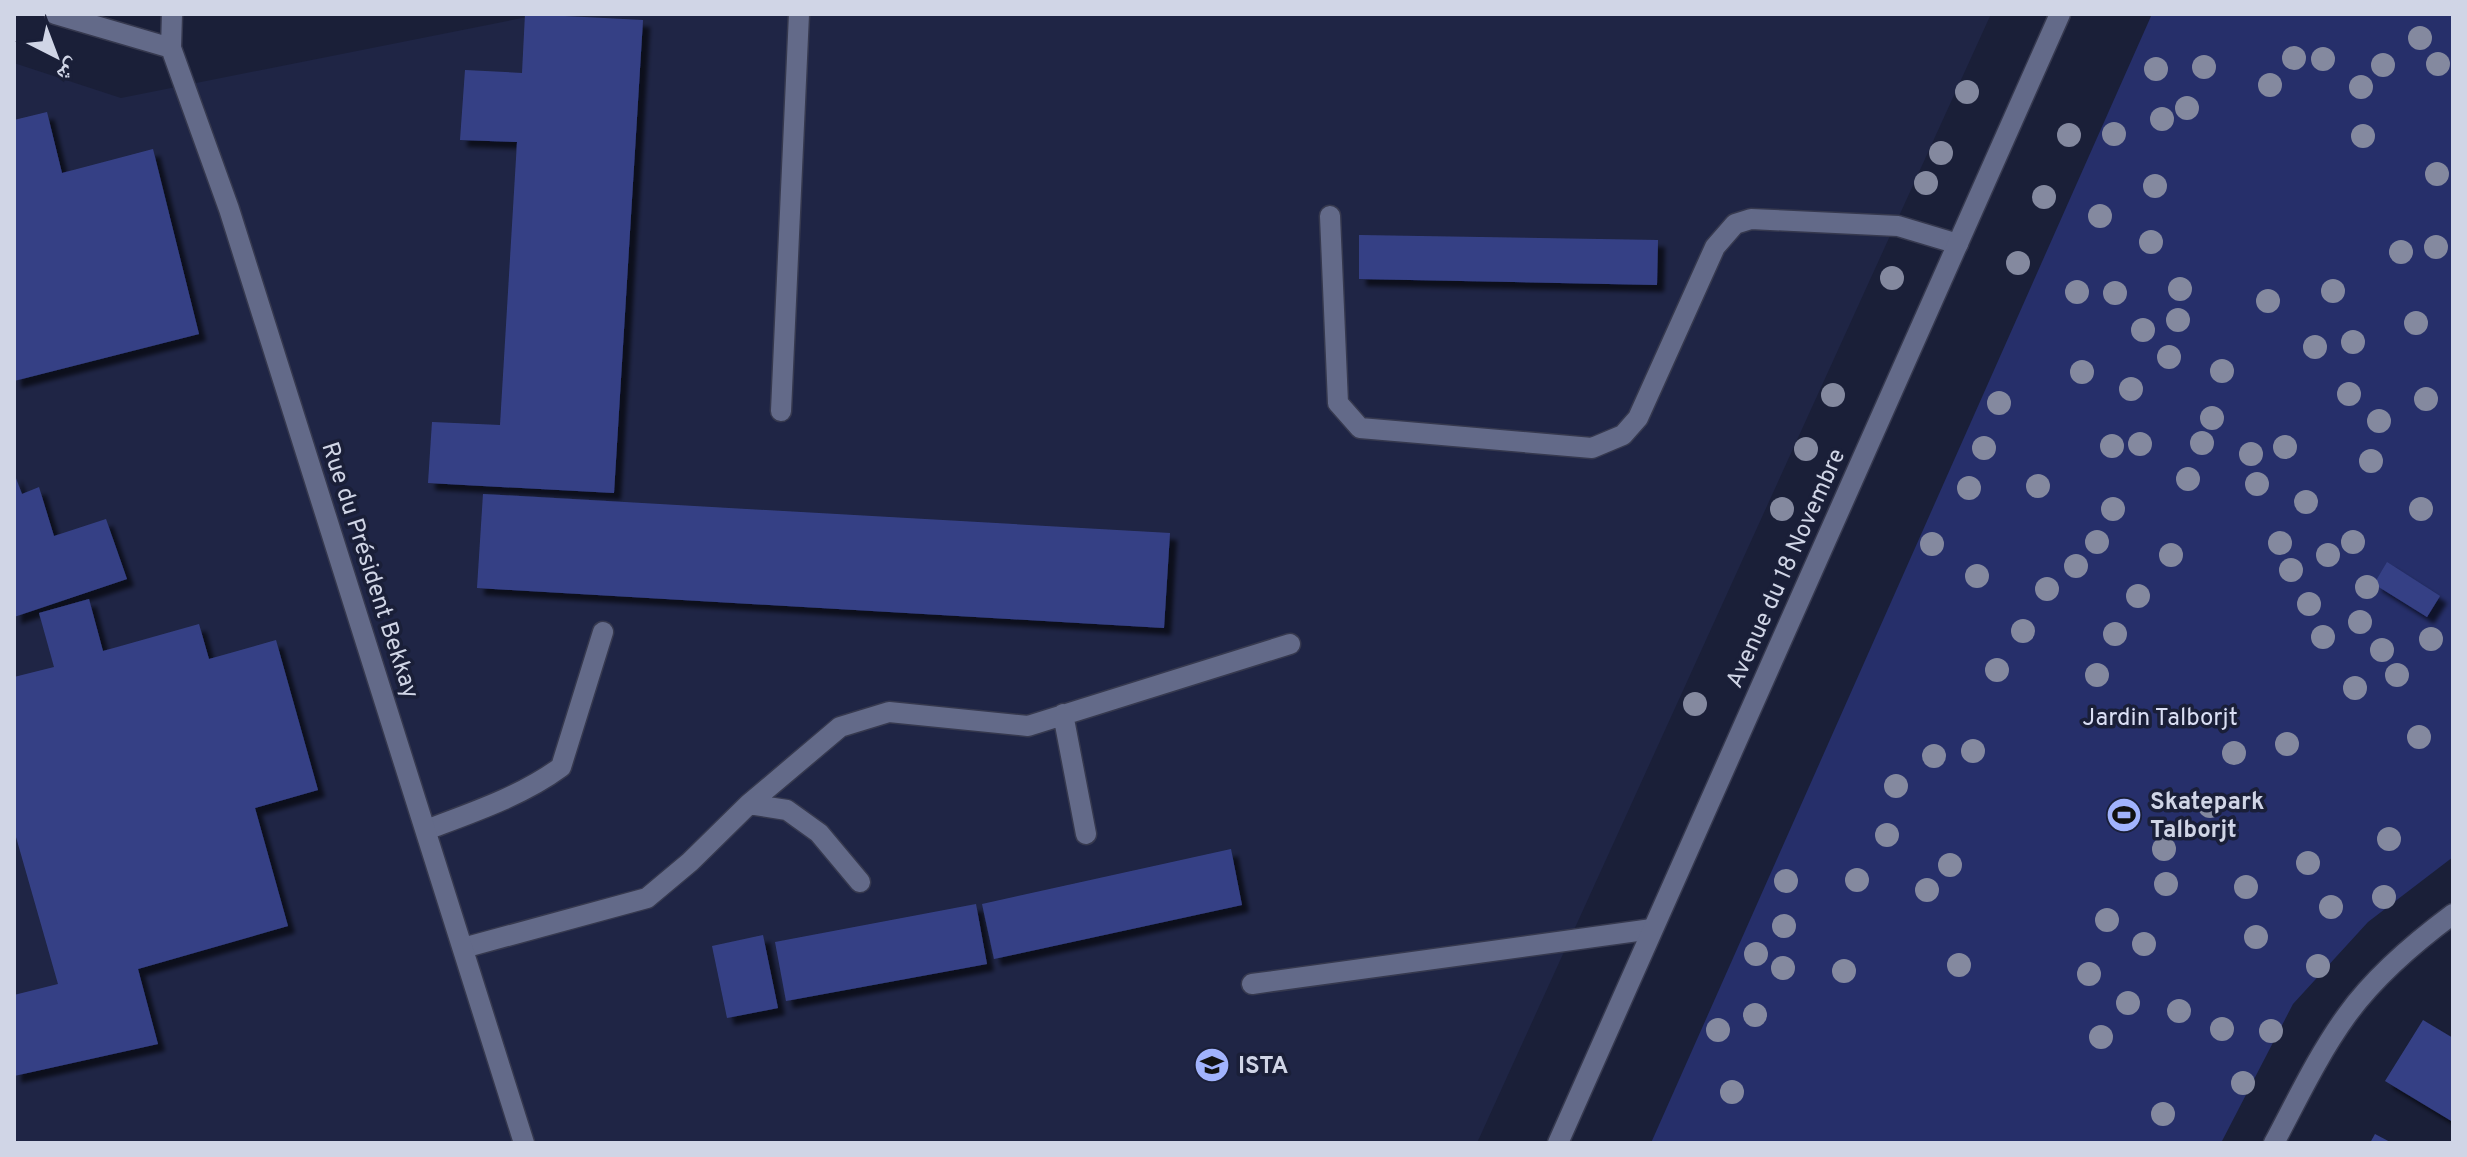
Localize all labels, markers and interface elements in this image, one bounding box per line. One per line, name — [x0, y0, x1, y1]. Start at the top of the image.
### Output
north arrow — [16, 16, 96, 96]
text: ش — [50, 51, 85, 87]
street label: Rue du Président Bekkay — [313, 439, 425, 703]
street label: Avenue du 18 Novembre — [1721, 445, 1853, 693]
park label: Jardin Talborjt — [2082, 704, 2238, 734]
place label: Skatepark Talborjt — [2150, 788, 2264, 846]
sports icon: Skatepark Talborjt — [2105, 796, 2143, 834]
school or university icon: ISTA — [1193, 1046, 1231, 1084]
place label: ISTA — [1238, 1052, 1288, 1082]

